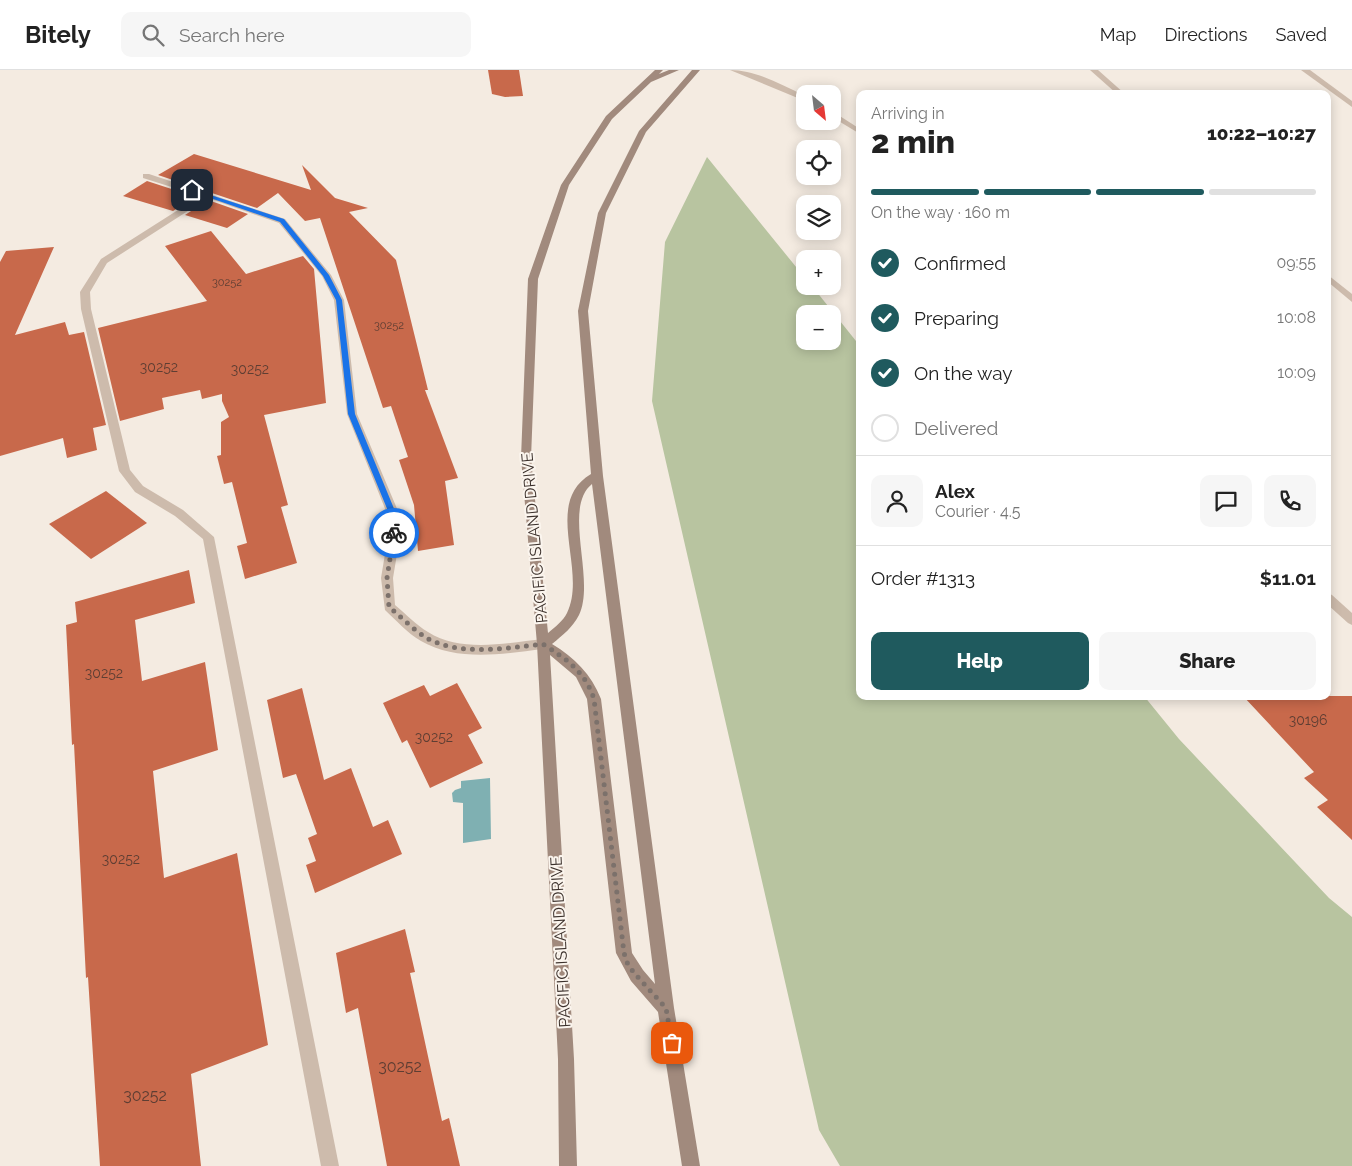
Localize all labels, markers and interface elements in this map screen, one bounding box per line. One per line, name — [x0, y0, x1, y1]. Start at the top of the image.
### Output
search box — [121, 12, 471, 57]
text: Bitely — [25, 20, 91, 49]
icon: search — [139, 21, 167, 49]
text: Search here — [179, 24, 285, 46]
text: Map — [1100, 24, 1136, 45]
text: Directions — [1164, 24, 1248, 45]
text: Saved — [1276, 24, 1327, 45]
north arrow — [796, 85, 841, 130]
map controls — [796, 85, 841, 350]
text: Arriving in — [871, 104, 945, 123]
text: 10:22–10:27 — [1207, 122, 1316, 144]
text: 2 min — [871, 123, 955, 160]
button: locate — [796, 140, 841, 185]
pin — [171, 169, 213, 211]
icon: home — [178, 176, 206, 204]
button: layers — [796, 195, 841, 240]
text: On the way · 160 m — [871, 203, 1010, 222]
icon: check — [871, 249, 899, 277]
button: + — [796, 250, 841, 295]
text: Confirmed — [914, 252, 1006, 274]
text: 09:55 — [1276, 253, 1316, 272]
house number: 30252 — [212, 276, 242, 289]
icon: check — [871, 304, 899, 332]
button: − — [796, 305, 841, 350]
text: Preparing — [914, 307, 999, 329]
text: 10:08 — [1277, 308, 1316, 327]
house number: 30252 — [374, 319, 404, 332]
house number: 30252 — [140, 359, 178, 375]
icon: check — [871, 359, 899, 387]
house number: 30252 — [231, 361, 269, 377]
text: On the way — [914, 362, 1013, 384]
text: 10:09 — [1277, 363, 1316, 382]
text: Delivered — [914, 417, 998, 439]
street label: PACIFIC ISLAND DRIVE — [518, 452, 551, 624]
button: person — [871, 475, 923, 527]
button: chat — [1200, 475, 1252, 527]
button: phone — [1264, 475, 1316, 527]
text: Alex — [935, 480, 975, 502]
text: Courier · 4.5 — [935, 502, 1020, 521]
courier — [369, 508, 419, 558]
icon: bike — [380, 519, 408, 547]
text: Order #1313 — [871, 567, 975, 589]
text: $11.01 — [1260, 567, 1316, 589]
button: Help — [871, 632, 1089, 690]
button: Share — [1099, 632, 1316, 690]
house number: 30252 — [85, 665, 123, 681]
house number: 30196 — [1289, 712, 1327, 728]
house number: 30252 — [415, 729, 453, 745]
house number: 30252 — [102, 851, 140, 867]
street label: PACIFIC ISLAND DRIVE — [547, 856, 574, 1028]
pin — [651, 1022, 693, 1064]
icon: bag — [658, 1029, 686, 1057]
house number: 30252 — [378, 1057, 422, 1076]
house number: 30252 — [123, 1086, 167, 1105]

